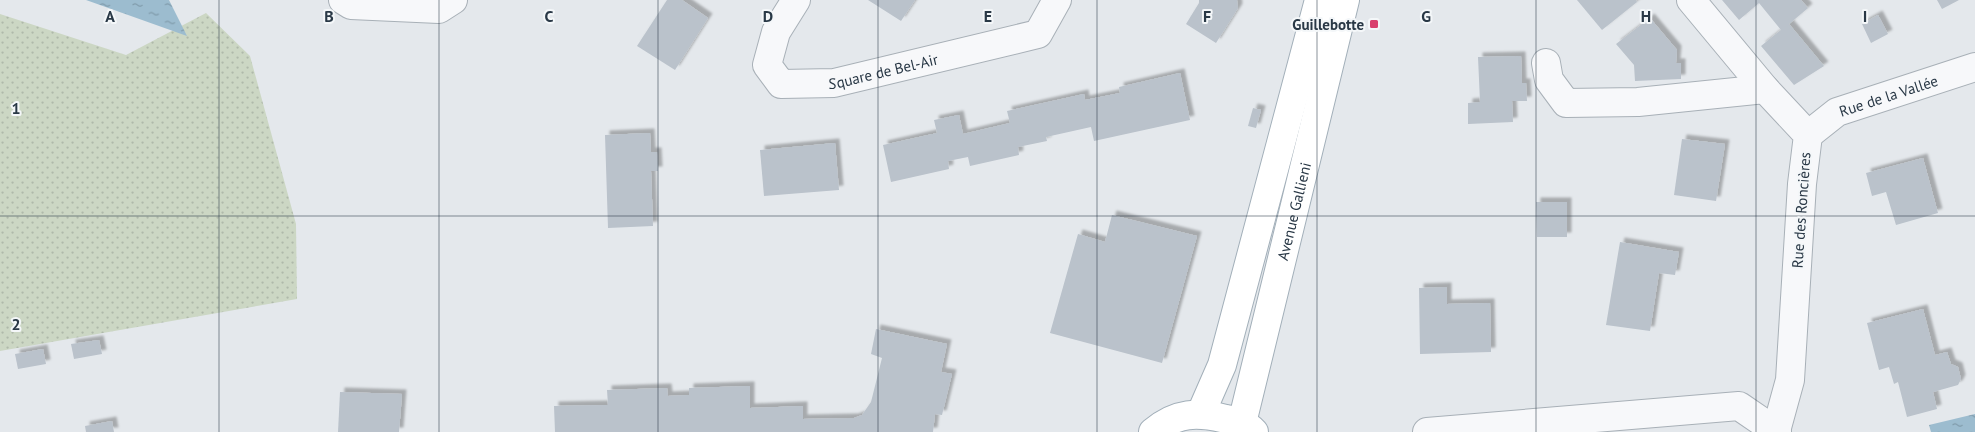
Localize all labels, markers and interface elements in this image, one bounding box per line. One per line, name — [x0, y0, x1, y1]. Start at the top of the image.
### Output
text: A — [105, 6, 115, 26]
text: B — [324, 6, 334, 26]
text: C — [545, 6, 554, 26]
text: D — [763, 6, 773, 26]
text: E — [984, 6, 992, 26]
text: F — [1203, 6, 1211, 26]
text: G — [1421, 6, 1431, 26]
text: H — [1641, 6, 1651, 26]
text: I — [1863, 6, 1867, 26]
place label: Guillebotte — [1292, 15, 1364, 34]
marker: Guillebotte — [1368, 18, 1380, 30]
street label: Square de Bel-Air — [828, 49, 940, 93]
street label: Rue de la Vallée — [1837, 70, 1940, 120]
text: 1 — [11, 98, 21, 118]
street label: Rue des Roncières — [1787, 151, 1815, 269]
street label: Avenue Gallieni — [1272, 160, 1315, 262]
text: 2 — [11, 314, 21, 334]

